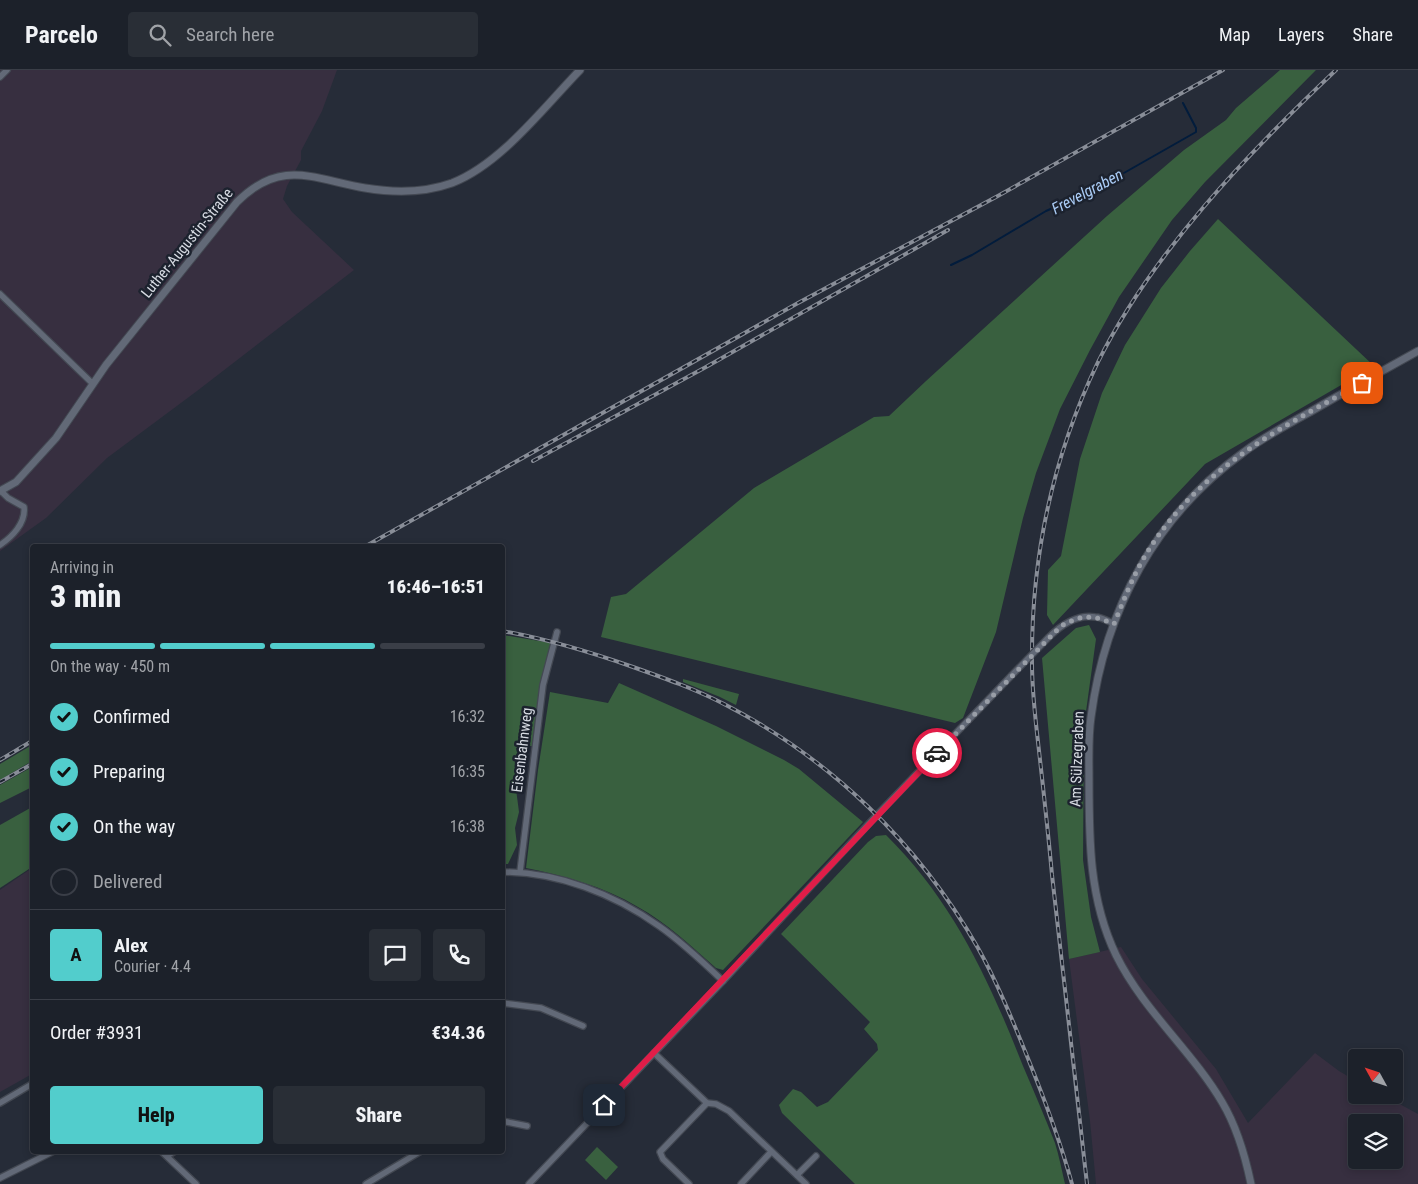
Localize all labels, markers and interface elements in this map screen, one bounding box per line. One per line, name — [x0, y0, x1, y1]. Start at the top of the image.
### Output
search box — [128, 12, 478, 57]
text: Parcelo — [25, 21, 98, 49]
icon: search — [146, 21, 174, 49]
text: Search here — [186, 23, 274, 46]
text: Map — [1219, 24, 1250, 45]
text: Layers — [1278, 24, 1325, 45]
text: Share — [1353, 24, 1393, 45]
water label: Frevelgraben — [1048, 165, 1126, 218]
street label: Luther-Augustin-Straße — [137, 185, 237, 301]
pin — [1341, 362, 1383, 404]
icon: bag — [1348, 369, 1376, 397]
text: Arriving in — [50, 558, 114, 577]
text: 16:46–16:51 — [387, 575, 485, 598]
text: 3 min — [50, 577, 121, 615]
text: On the way · 450 m — [50, 657, 170, 676]
icon: check — [50, 703, 78, 731]
text: Confirmed — [93, 705, 170, 728]
text: 16:32 — [450, 707, 485, 726]
street label: Eisenbahnweg — [508, 707, 536, 793]
street label: Am Sülzegraben — [1066, 711, 1088, 807]
courier — [912, 728, 962, 778]
icon: car — [923, 739, 951, 767]
icon: check — [50, 758, 78, 786]
text: Preparing — [93, 760, 165, 783]
text: 16:35 — [450, 762, 485, 781]
icon: check — [50, 813, 78, 841]
text: On the way — [93, 815, 175, 838]
text: 16:38 — [450, 817, 485, 836]
text: Delivered — [93, 870, 162, 893]
button: chat — [369, 929, 421, 981]
button: phone — [433, 929, 485, 981]
text: Alex — [114, 934, 148, 957]
text: A — [70, 943, 82, 966]
text: Courier · 4.4 — [114, 957, 191, 976]
text: Order #3931 — [50, 1021, 143, 1044]
text: €34.36 — [431, 1021, 485, 1044]
north arrow — [1348, 1049, 1402, 1104]
map controls — [1348, 1049, 1403, 1169]
pin — [583, 1084, 625, 1126]
button: Help — [50, 1086, 263, 1144]
button: Share — [273, 1086, 485, 1144]
icon: home — [590, 1091, 618, 1119]
button: layers — [1348, 1114, 1403, 1169]

